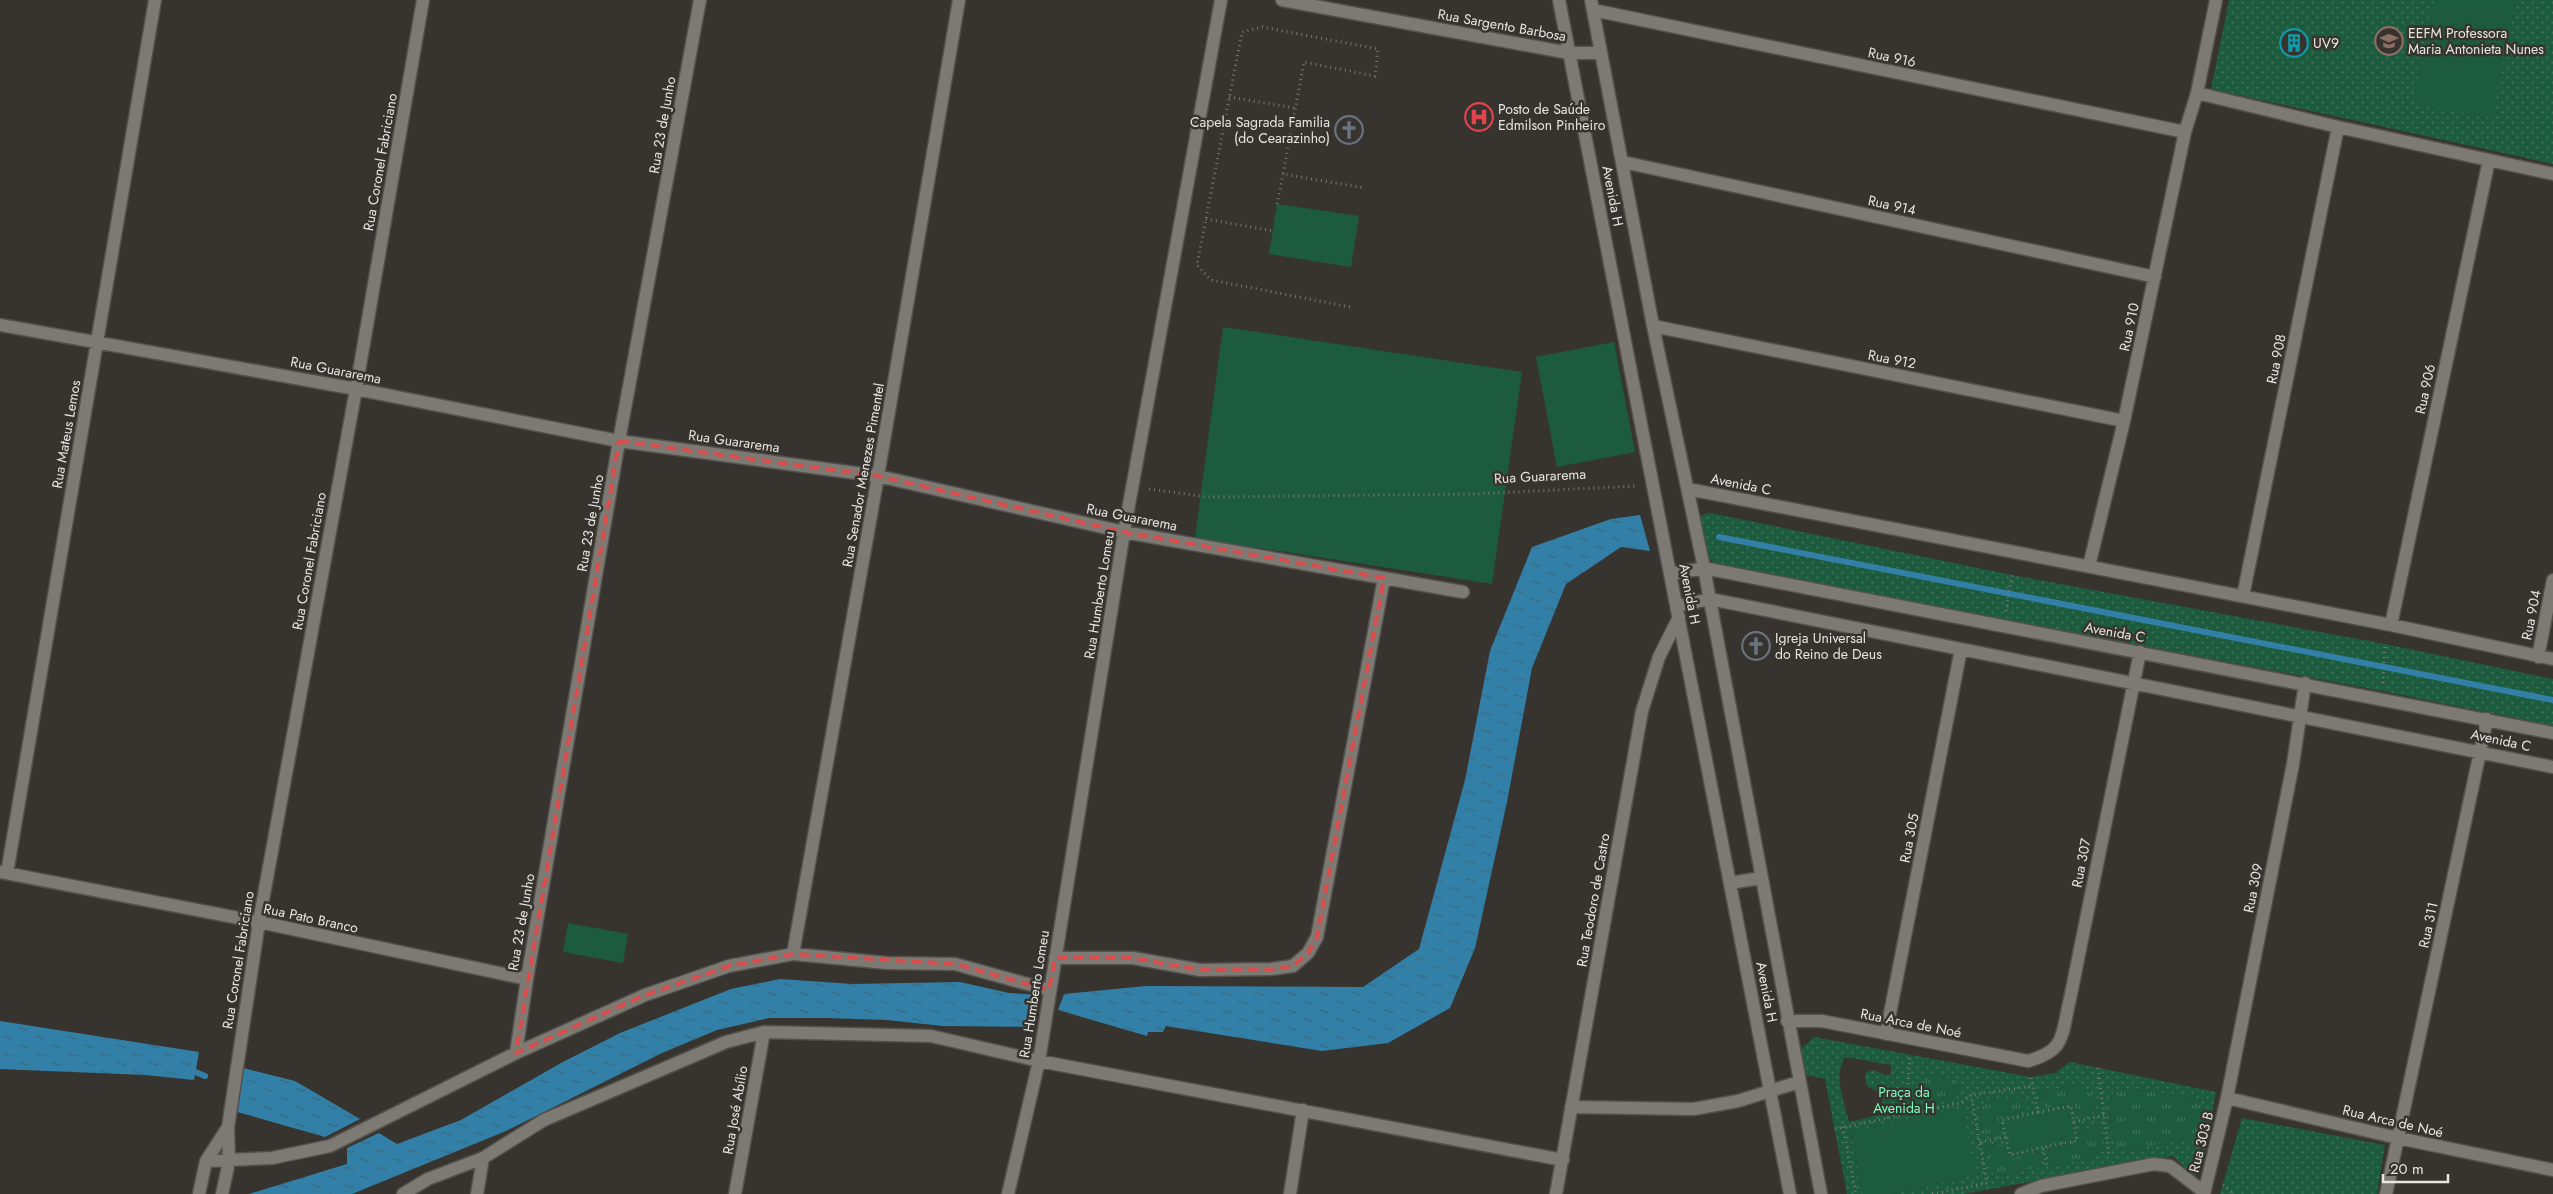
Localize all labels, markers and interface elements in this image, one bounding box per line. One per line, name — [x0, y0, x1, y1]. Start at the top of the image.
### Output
street label: Rua Sargento Barbosa — [1436, 4, 1568, 46]
place label: EEFM Professora Maria Antonieta Nunes — [2408, 23, 2544, 59]
school or university icon: EEFM Professora Maria Antonieta Nunes — [2374, 26, 2404, 56]
building icon: UV9 — [2279, 28, 2309, 58]
place label: UV9 — [2313, 33, 2339, 53]
street label: Rua 916 — [1866, 42, 1918, 72]
street label: Rua 23 de Junho — [644, 74, 680, 175]
street label: Rua Coronel Fabriciano — [358, 91, 402, 232]
place label: Posto de Saúde Edmilson Pinheiro — [1498, 99, 1606, 135]
hospital icon: Posto de Saúde Edmilson Pinheiro — [1464, 102, 1494, 132]
place label: Capela Sagrada Familia (do Cearazinho) — [1190, 112, 1330, 148]
church icon: Capela Sagrada Familia (do Cearazinho) — [1334, 115, 1364, 145]
street label: Avenida H — [1597, 164, 1629, 228]
street label: Rua 914 — [1866, 190, 1918, 220]
street label: Rua 910 — [2114, 301, 2144, 353]
street label: Rua 908 — [2261, 332, 2291, 386]
street label: Rua 912 — [1866, 345, 1918, 373]
street label: Rua Guararema — [289, 351, 383, 389]
street label: Rua 906 — [2410, 362, 2440, 416]
street label: Rua Mateus Lemos — [47, 378, 85, 490]
street label: Rua Senador Menezes Pimentel — [837, 381, 889, 569]
street label: Rua Guararema — [687, 425, 781, 457]
street label: Rua Guararema — [1494, 464, 1586, 488]
street label: Avenida C — [1709, 468, 1773, 500]
street label: Rua 23 de Junho — [572, 472, 608, 573]
street label: Rua Coronel Fabriciano — [287, 490, 331, 631]
street label: Rua Guararema — [1085, 498, 1179, 536]
street label: Rua Humberto Lomeu — [1079, 530, 1119, 660]
street label: Avenida H — [1674, 562, 1706, 626]
street label: Rua 904 — [2516, 588, 2546, 642]
street label: Avenida C — [2083, 617, 2147, 647]
place label: Igreja Universal do Reino de Deus — [1775, 628, 1882, 664]
church icon: Igreja Universal do Reino de Deus — [1741, 631, 1771, 661]
street label: Avenida C — [2469, 724, 2533, 756]
street label: Rua 305 — [1894, 811, 1924, 864]
street label: Rua Teodoro de Castro — [1571, 831, 1615, 968]
street label: Rua 307 — [2066, 836, 2096, 889]
street label: Rua 309 — [2238, 861, 2268, 915]
street label: Rua 23 de Junho — [503, 871, 539, 972]
street label: Rua Coronel Fabriciano — [217, 889, 259, 1030]
street label: Rua Pato Branco — [262, 898, 361, 938]
street label: Rua 311 — [2413, 900, 2443, 950]
street label: Rua Humberto Lomeu — [1014, 929, 1054, 1059]
street label: Avenida H — [1751, 960, 1783, 1024]
street label: Rua Arca de Noé — [1859, 1003, 1963, 1043]
street label: Rua José Abílio — [717, 1064, 753, 1156]
park label: Praça da Avenida H — [1873, 1082, 1935, 1118]
street label: Rua Arca de Noé — [2341, 1100, 2445, 1142]
street label: Rua 303 B — [2184, 1109, 2218, 1174]
scale bar — [2383, 1152, 2448, 1184]
text: 20 m — [2390, 1158, 2424, 1180]

